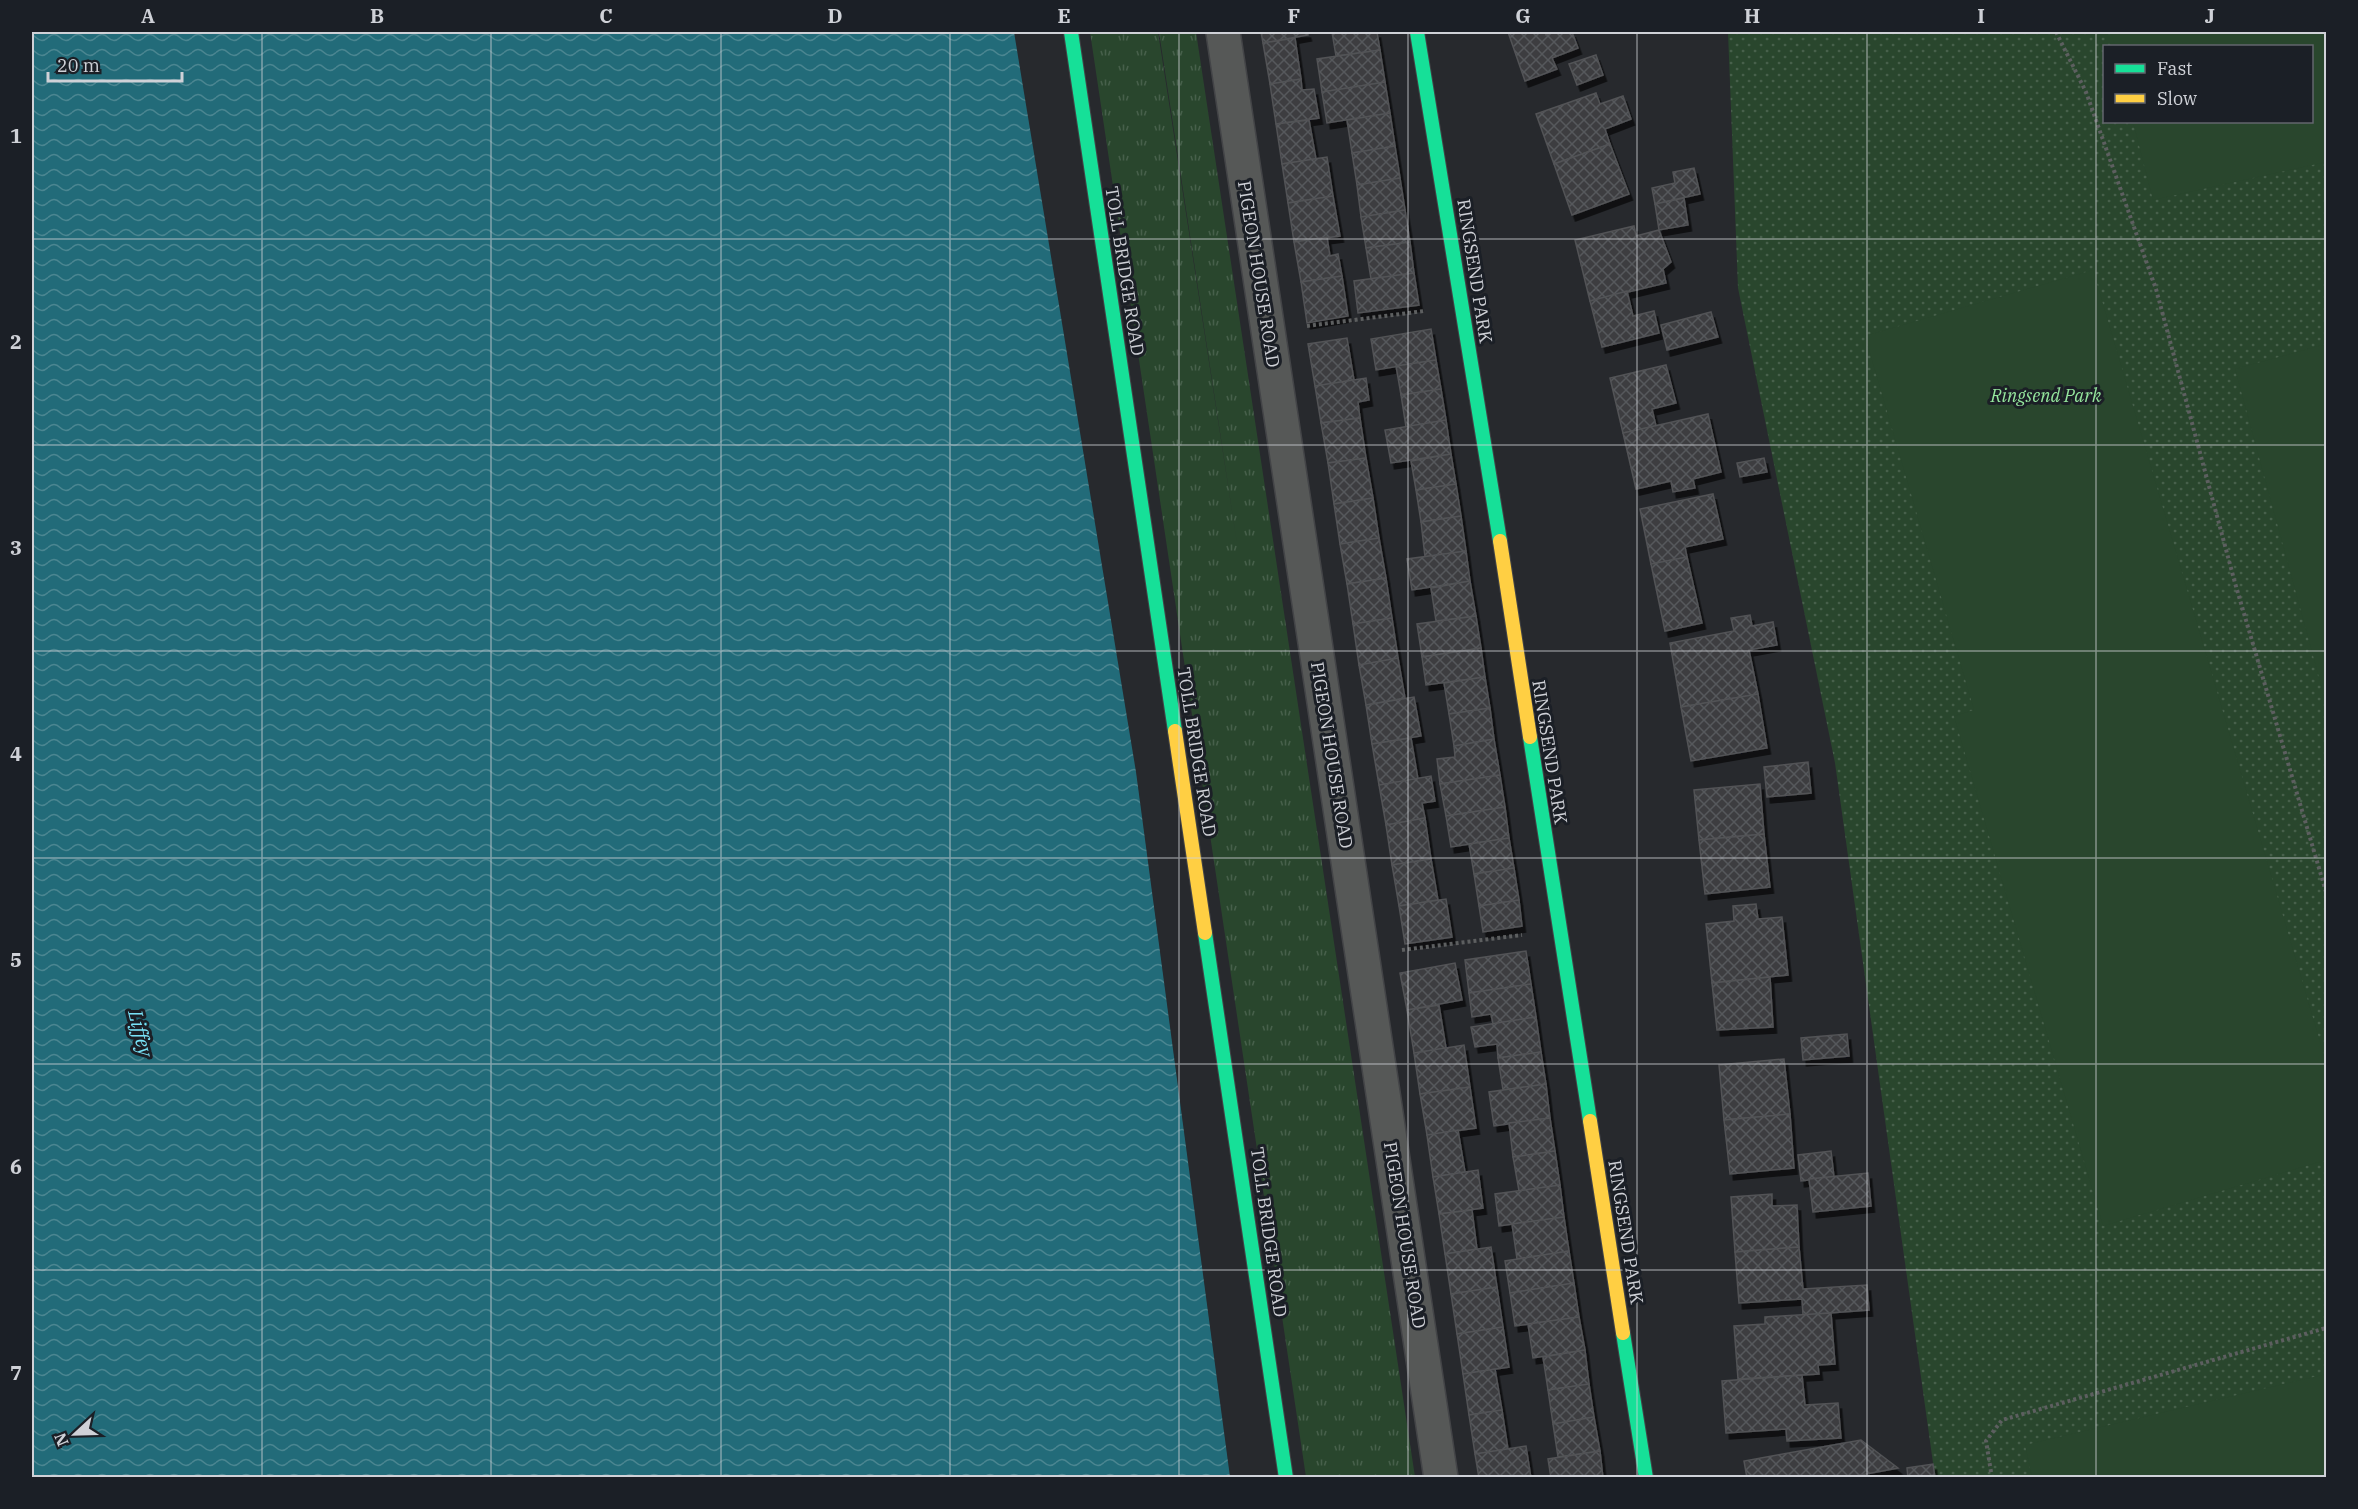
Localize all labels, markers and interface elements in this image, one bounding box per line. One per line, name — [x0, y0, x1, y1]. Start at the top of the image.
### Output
text: A — [141, 2, 155, 29]
text: B — [370, 2, 384, 29]
text: C — [599, 2, 613, 29]
text: D — [827, 2, 843, 29]
text: E — [1057, 2, 1071, 29]
text: F — [1288, 2, 1300, 29]
text: G — [1515, 2, 1531, 29]
text: H — [1744, 2, 1760, 29]
text: I — [1977, 2, 1985, 29]
text: J — [2205, 2, 2215, 29]
scale bar — [48, 45, 182, 83]
legend — [2103, 45, 2313, 123]
text: 20 m — [57, 54, 100, 77]
text: Fast — [2157, 57, 2192, 80]
text: Slow — [2157, 87, 2197, 110]
text: 1 — [10, 122, 22, 149]
street label: PIGEON HOUSE ROAD — [1233, 179, 1285, 369]
street label: TOLL BRIDGE ROAD — [1100, 185, 1150, 357]
street label: RINGSEND PARK — [1452, 197, 1498, 345]
text: 2 — [10, 328, 22, 355]
park label: Ringsend Park — [1989, 384, 2102, 407]
text: 3 — [10, 534, 22, 561]
street label: PIGEON HOUSE ROAD — [1306, 660, 1358, 850]
street label: TOLL BRIDGE ROAD — [1172, 666, 1222, 838]
street label: RINGSEND PARK — [1527, 678, 1573, 826]
text: 4 — [10, 740, 22, 767]
text: 5 — [10, 946, 22, 973]
water label: Liffey — [122, 1006, 160, 1061]
street label: PIGEON HOUSE ROAD — [1379, 1140, 1431, 1330]
street label: TOLL BRIDGE ROAD — [1246, 1146, 1292, 1318]
text: 6 — [10, 1153, 22, 1180]
street label: RINGSEND PARK — [1603, 1158, 1649, 1306]
text: 7 — [10, 1359, 22, 1386]
north arrow — [45, 1404, 105, 1464]
text: N — [49, 1430, 73, 1449]

